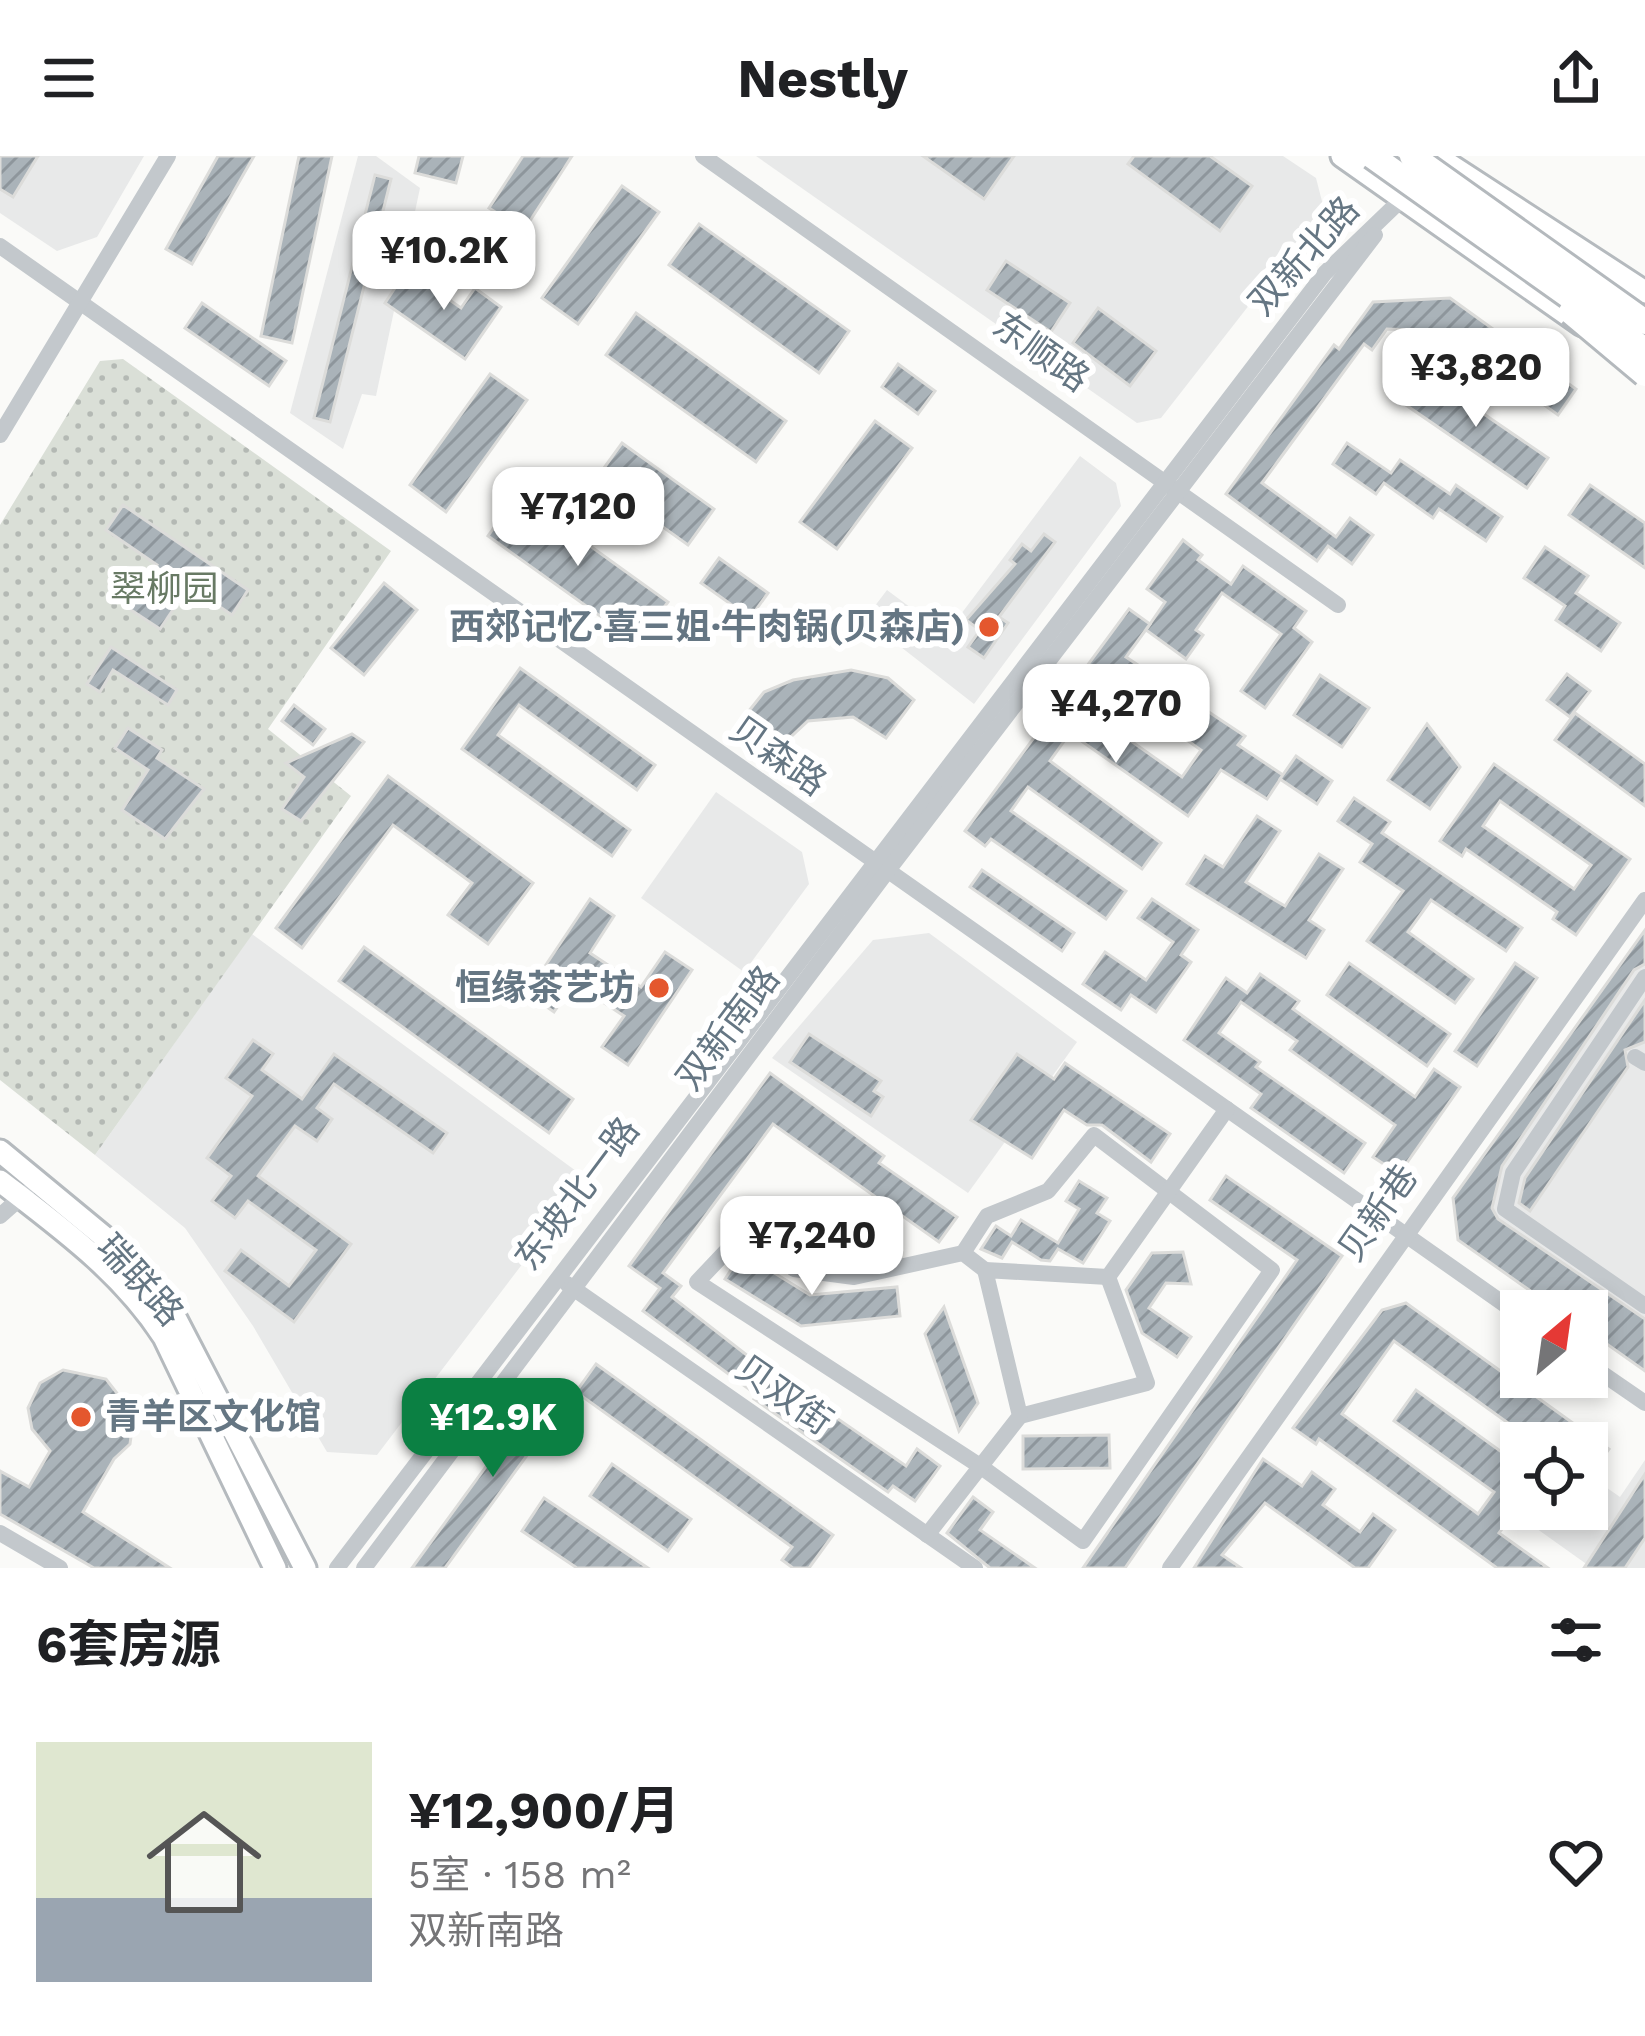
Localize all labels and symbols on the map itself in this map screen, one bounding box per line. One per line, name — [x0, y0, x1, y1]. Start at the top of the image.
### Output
street label: 双新北路 — [1240, 188, 1368, 324]
pin: ¥10.2K — [346, 211, 542, 313]
street label: 东顺路 — [985, 304, 1097, 400]
pin: ¥3,820 — [1378, 328, 1574, 430]
pin: ¥7,120 — [480, 467, 676, 569]
park label: 翠柳园 — [110, 568, 218, 610]
place label: 西郊记忆·喜三姐·牛肉锅(贝森店) — [449, 606, 965, 648]
marker: 西郊记忆·喜三姐·牛肉锅(贝森店) — [976, 614, 1002, 640]
pin: ¥4,270 — [1018, 664, 1214, 766]
street label: 贝森路 — [722, 708, 834, 804]
street label: 双新南路 — [668, 958, 788, 1098]
place label: 恒缘茶艺坊 — [455, 967, 635, 1009]
marker: 恒缘茶艺坊 — [646, 975, 672, 1001]
street label: 东坡北一路 — [506, 1109, 648, 1279]
street label: 贝新巷 — [1330, 1157, 1426, 1269]
pin: ¥7,240 — [714, 1196, 910, 1298]
street label: 瑞联路 — [88, 1226, 192, 1334]
north arrow — [1500, 1290, 1608, 1398]
street label: 贝双街 — [728, 1347, 840, 1443]
pin: ¥12.9K — [395, 1378, 591, 1480]
place label: 青羊区文化馆 — [105, 1396, 321, 1438]
marker: 青羊区文化馆 — [68, 1404, 94, 1430]

